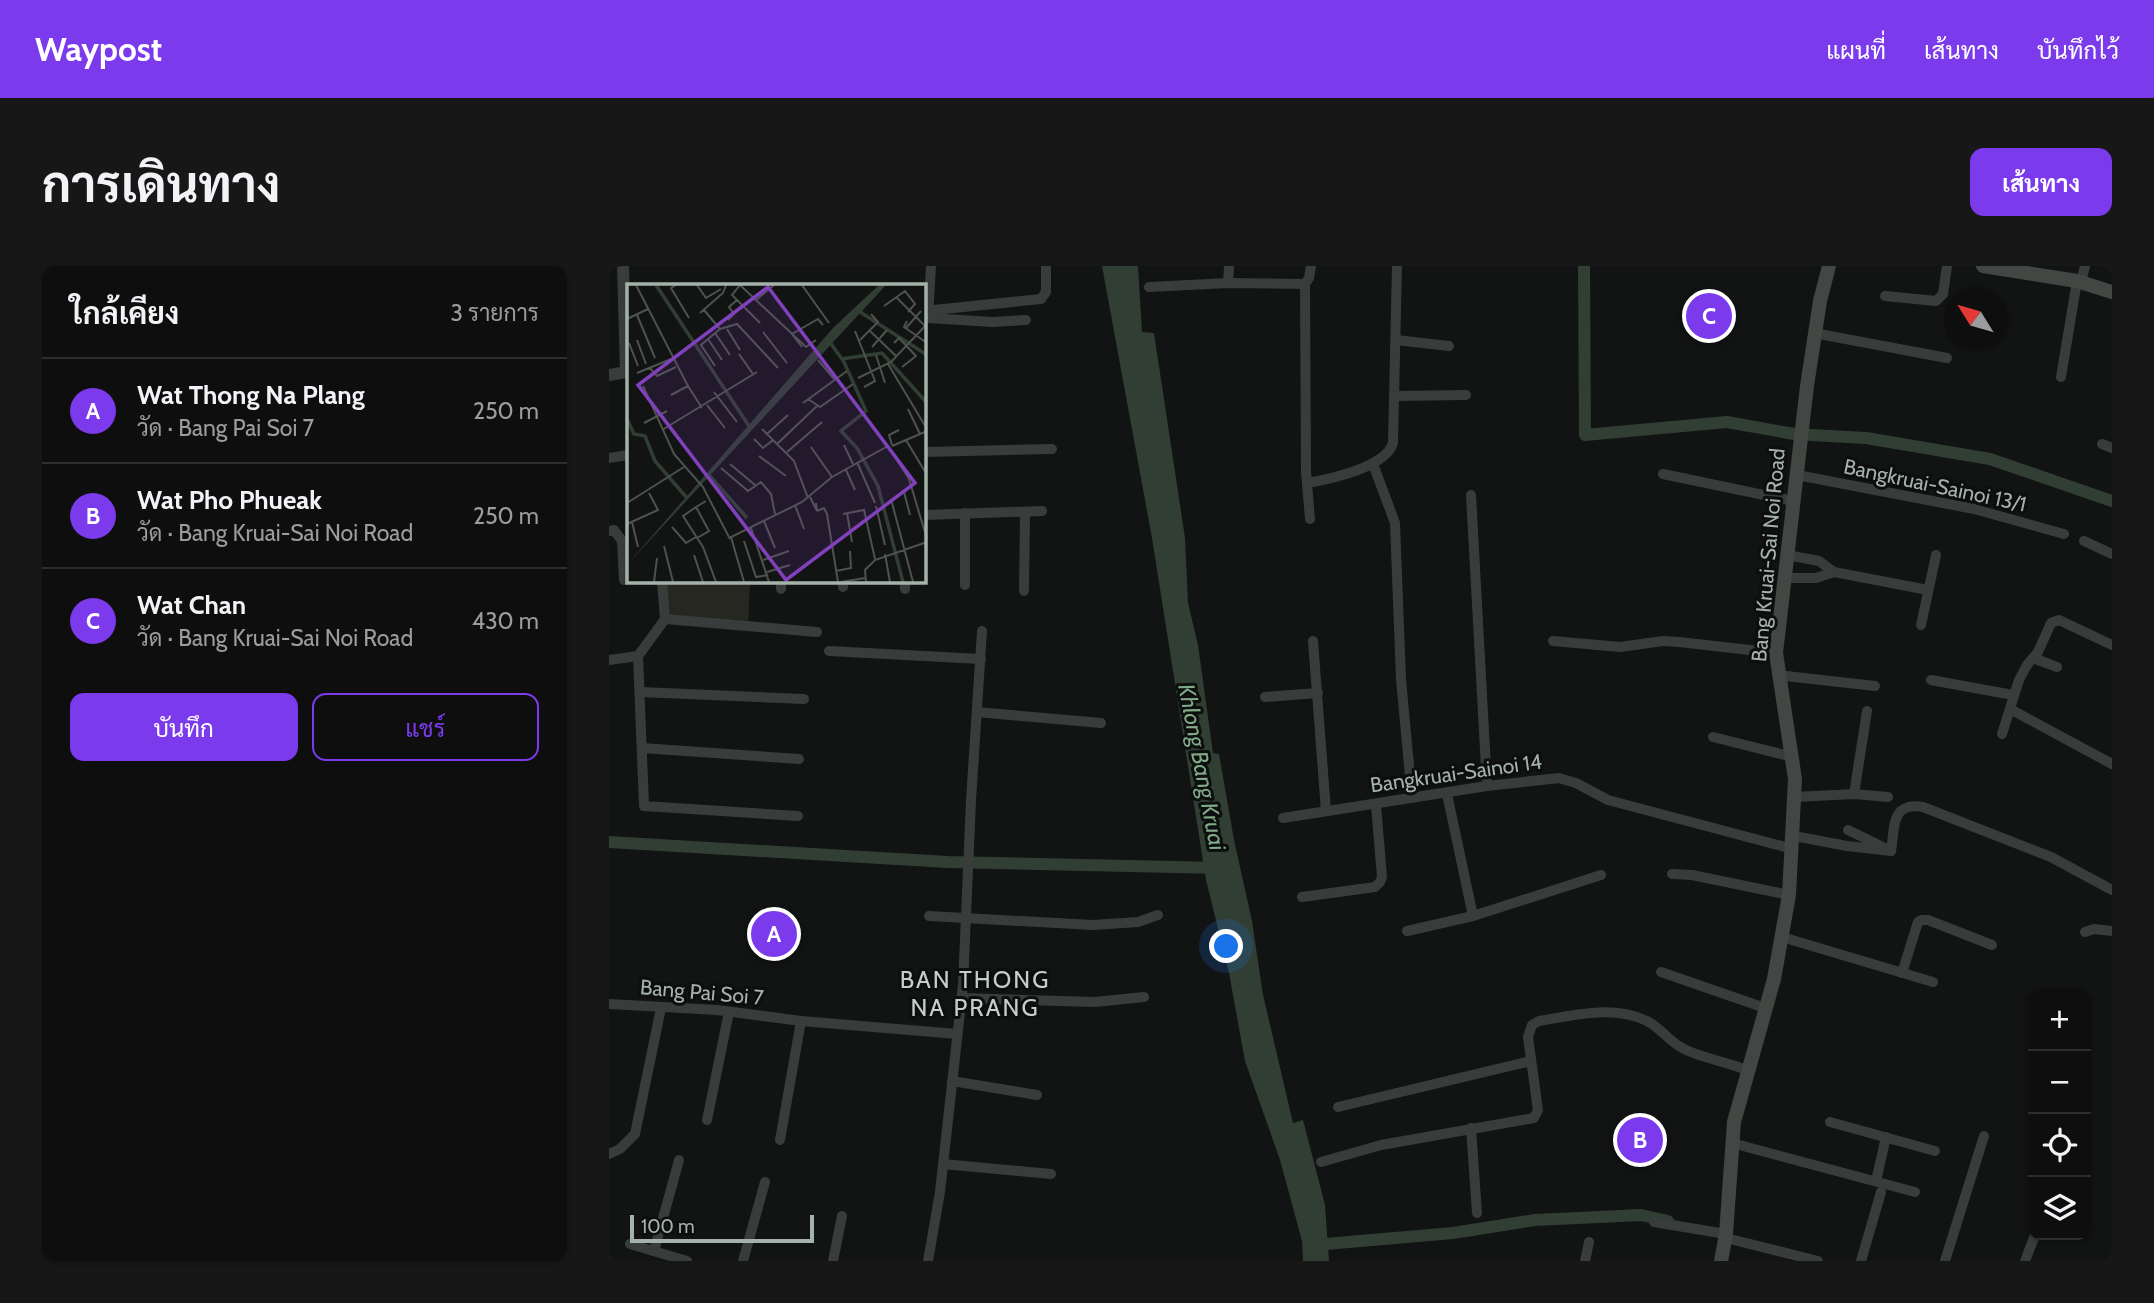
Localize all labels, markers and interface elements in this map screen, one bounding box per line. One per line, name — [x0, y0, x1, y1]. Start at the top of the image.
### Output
text: Waypost — [35, 29, 162, 69]
text: แผนที่ — [1826, 36, 1886, 65]
text: เส้นทาง — [1924, 36, 1999, 65]
text: บันทึกไว้ — [2037, 36, 2119, 65]
button: เส้นทาง — [1970, 148, 2112, 216]
text: การเดินทาง — [42, 155, 280, 214]
inset map — [627, 284, 926, 583]
north arrow — [1944, 287, 2007, 350]
pin: C — [1686, 290, 1732, 342]
text: ใกล้เคียง — [70, 295, 179, 332]
text: 3 รายการ — [450, 299, 539, 327]
text: Wat Thong Na Plang — [137, 379, 365, 411]
text: A — [86, 397, 100, 425]
text: 250 m — [473, 397, 539, 425]
text: วัด · Bang Pai Soi 7 — [137, 414, 314, 442]
street label: Bang Kruai-Sai Noi Road — [1746, 447, 1790, 663]
street label: Bangkruai-Sainoi 13/1 — [1841, 453, 2029, 517]
text: Wat Pho Phueak — [137, 484, 322, 516]
text: B — [86, 502, 100, 530]
text: 250 m — [473, 502, 539, 530]
text: วัด · Bang Kruai-Sai Noi Road — [137, 519, 413, 547]
text: Wat Chan — [137, 589, 246, 621]
text: C — [86, 607, 100, 635]
text: 430 m — [472, 607, 539, 635]
text: วัด · Bang Kruai-Sai Noi Road — [137, 624, 413, 652]
water label: Khlong Bang Kruai — [1172, 681, 1232, 854]
button: บันทึก — [70, 693, 298, 761]
button: แชร์ — [312, 693, 539, 761]
street label: Bangkruai-Sainoi 14 — [1368, 749, 1544, 797]
pin: A — [751, 908, 797, 960]
your location — [1209, 929, 1243, 963]
district label: BAN THONG NA PRANG — [900, 965, 1050, 1022]
street label: Bang Pai Soi 7 — [639, 974, 765, 1010]
map controls — [2028, 988, 2091, 1240]
button: + — [2028, 988, 2091, 1051]
button: − — [2028, 1051, 2091, 1114]
pin: B — [1617, 1114, 1663, 1166]
button: locate — [2028, 1114, 2091, 1177]
button: layers — [2028, 1177, 2091, 1240]
scale bar — [630, 1212, 814, 1244]
text: 100 m — [641, 1215, 695, 1238]

